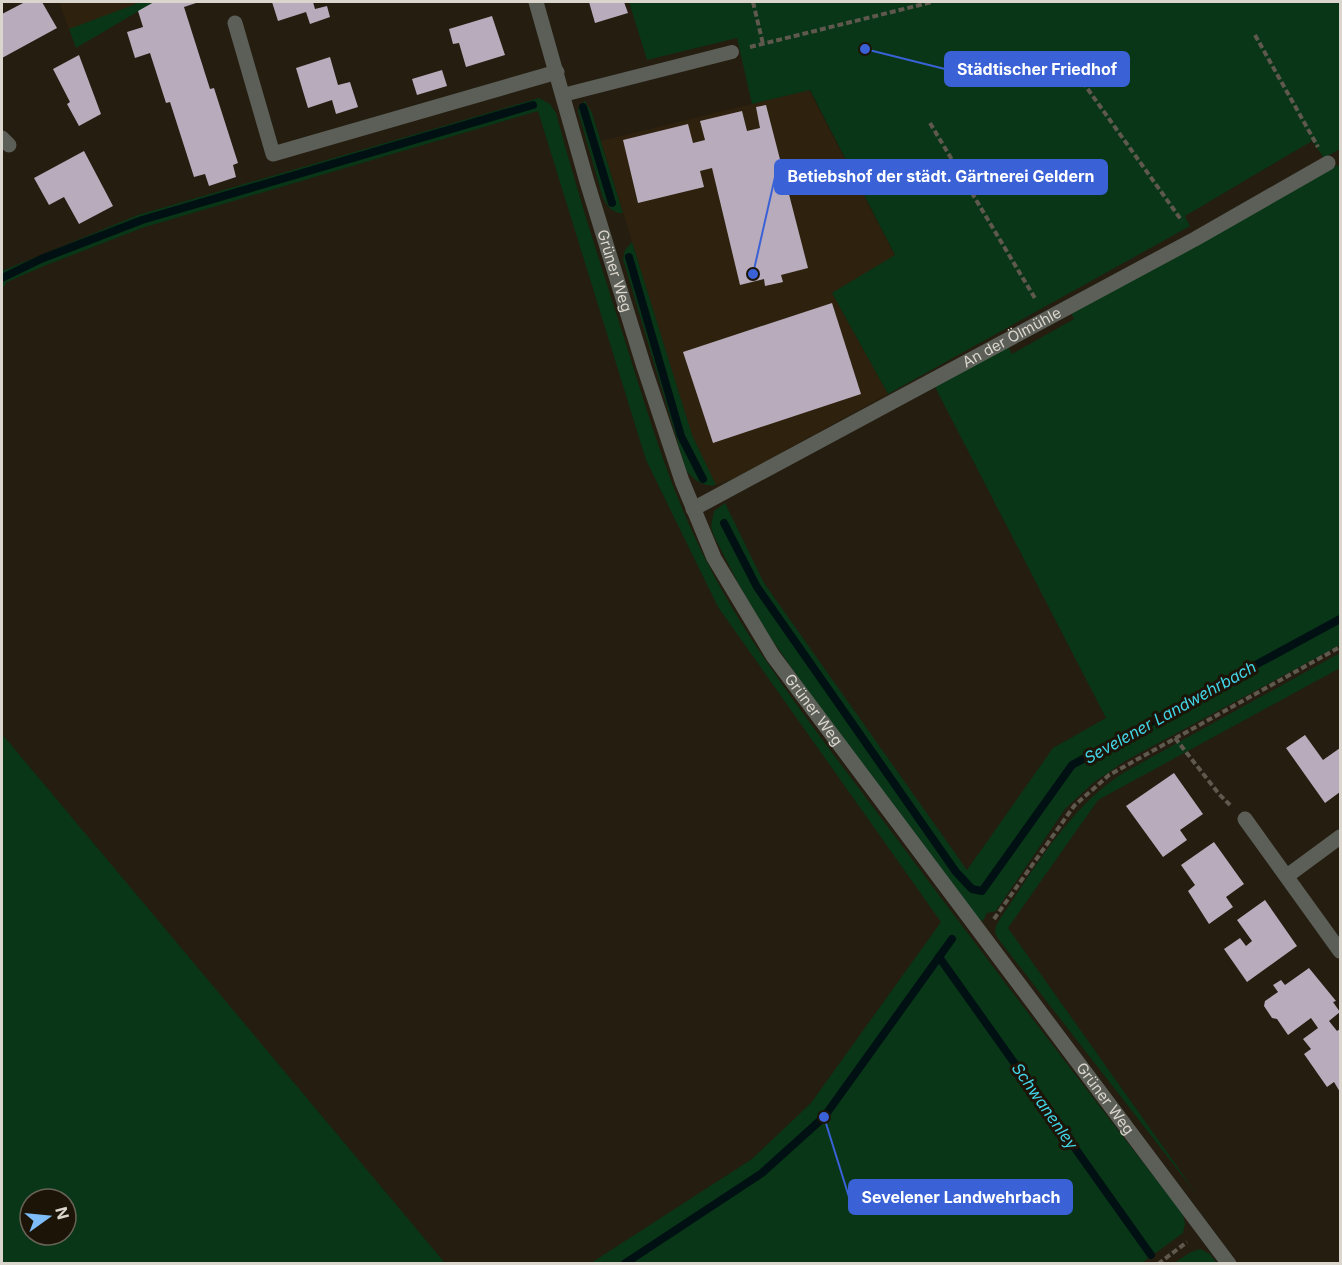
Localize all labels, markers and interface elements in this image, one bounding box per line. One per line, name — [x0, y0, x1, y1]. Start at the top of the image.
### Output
callout: Städtischer Friedhof — [945, 52, 1129, 86]
text: Städtischer Friedhof — [957, 59, 1118, 79]
callout: Betiebshof der städt. Gärtnerei Geldern — [775, 160, 1107, 194]
text: Betiebshof der städt. Gärtnerei Geldern — [787, 166, 1095, 186]
street label: Grüner Weg — [593, 227, 636, 314]
street label: An der Ölmühle — [959, 303, 1064, 371]
water label: Sevelener Landwehrbach — [1081, 656, 1259, 768]
street label: Grüner Weg — [781, 670, 847, 749]
water label: Schwanenley — [1008, 1059, 1083, 1154]
street label: Grüner Weg — [1072, 1059, 1139, 1138]
callout: Sevelener Landwehrbach — [849, 1180, 1072, 1214]
north arrow — [18, 1187, 78, 1247]
text: Sevelener Landwehrbach — [861, 1187, 1061, 1207]
text: N — [51, 1205, 74, 1222]

